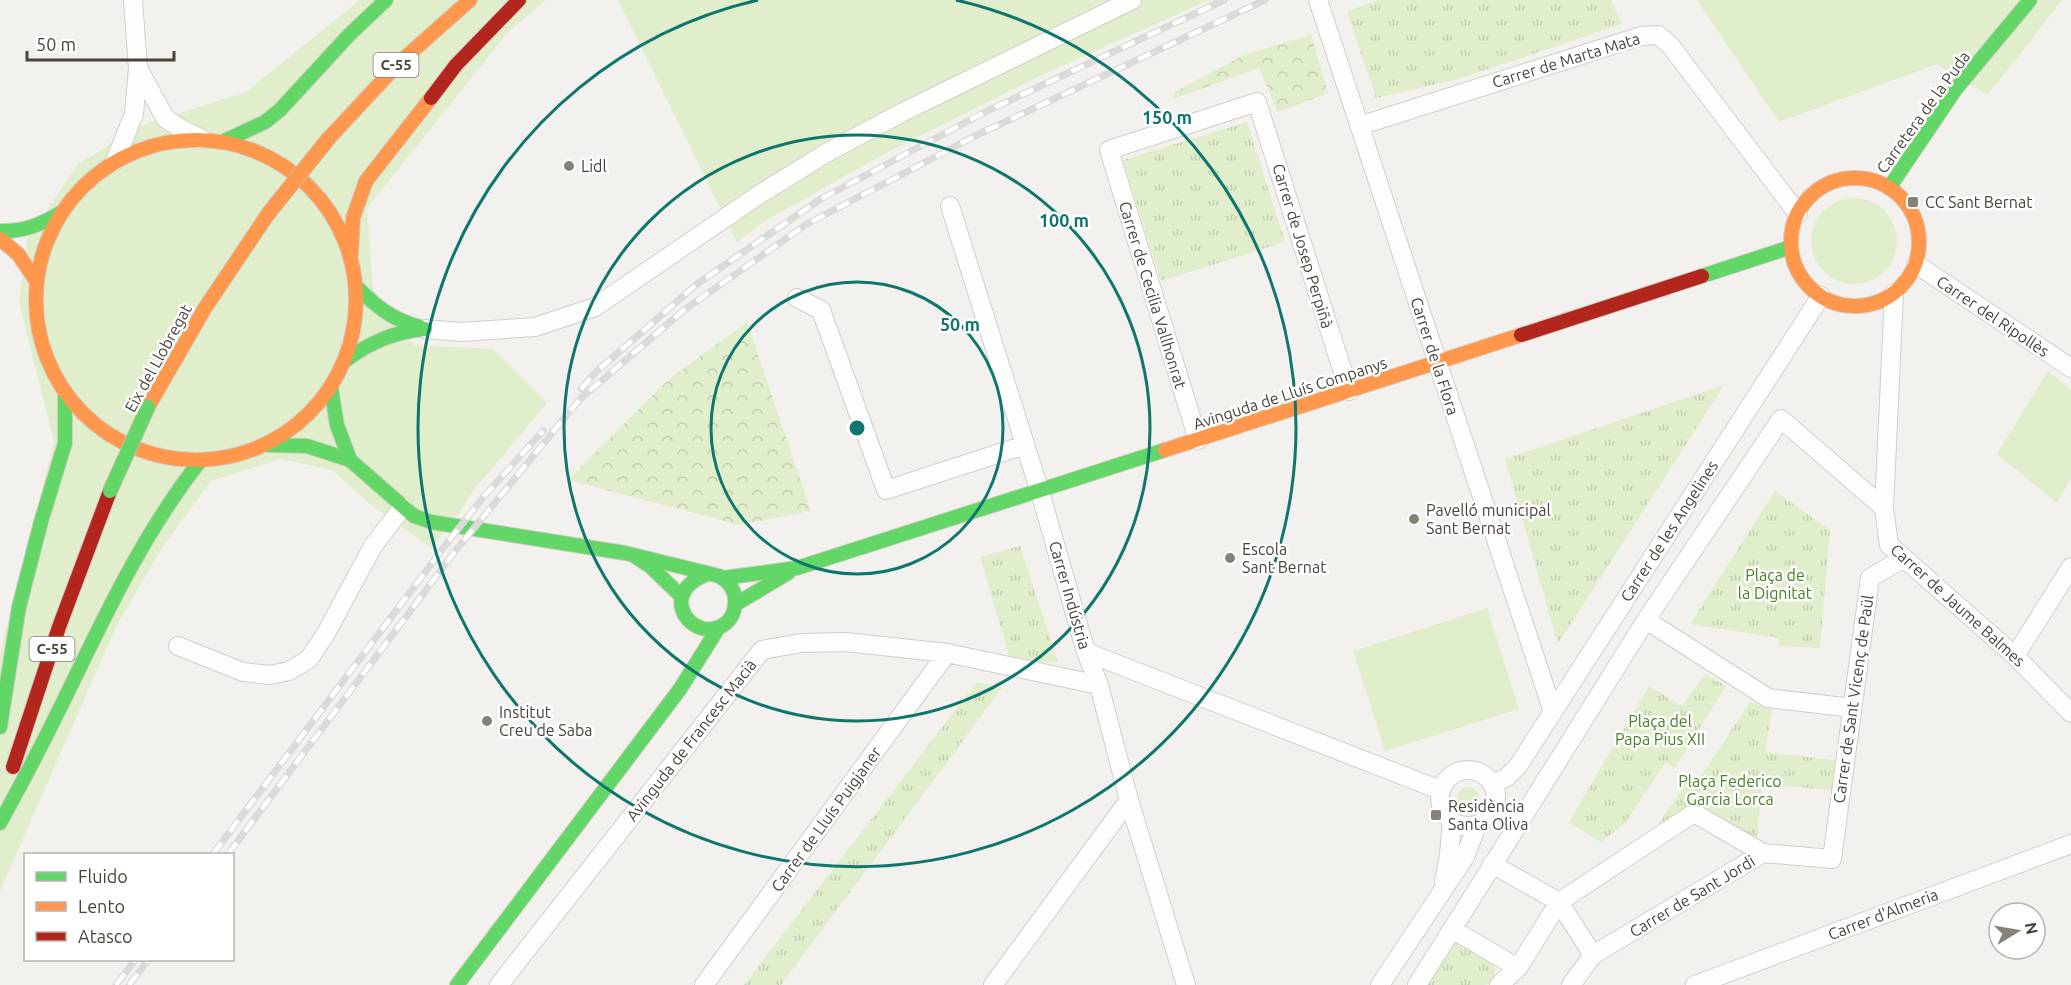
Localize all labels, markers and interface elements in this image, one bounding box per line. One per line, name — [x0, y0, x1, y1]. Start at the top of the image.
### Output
scale bar — [27, 24, 174, 62]
street label: Carrer de Marta Mata — [1490, 29, 1642, 91]
text: 50 m — [36, 34, 76, 54]
street label: Carretera de la Puda — [1873, 48, 1973, 176]
road number: C-55 — [374, 53, 418, 77]
text: 150 m — [1142, 107, 1192, 127]
place label: Lidl — [581, 157, 607, 175]
marker: Lidl — [562, 159, 576, 173]
street label: Carrer de Josep Perpiñà — [1269, 161, 1337, 331]
place label: CC Sant Bernat — [1925, 193, 2033, 211]
marker: CC Sant Bernat — [1906, 195, 1920, 209]
street label: Carrer de Cecilia Vallhonrat — [1116, 199, 1190, 392]
text: 100 m — [1039, 210, 1089, 230]
street label: Carrer del Ripollès — [1933, 272, 2053, 360]
street label: Carrer de la Flora — [1407, 295, 1463, 417]
street label: Eix del Llobregat — [121, 300, 195, 415]
text: 50 m — [940, 314, 980, 334]
street label: Avinguda de Lluís Companys — [1191, 353, 1389, 433]
centre of rings — [847, 418, 867, 438]
street label: Carrer de les Angelines — [1617, 457, 1721, 605]
place label: Pavelló municipal Sant Bernat — [1426, 501, 1551, 537]
marker: Pavelló municipal Sant Bernat — [1407, 512, 1421, 526]
street label: Carrer Indústria — [1046, 539, 1094, 651]
place label: Escola Sant Bernat — [1242, 540, 1327, 576]
street label: Carrer de Jaume Balmes — [1887, 540, 2029, 670]
marker: Escola Sant Bernat — [1223, 551, 1237, 565]
park label: Plaça de la Dignitat — [1738, 566, 1813, 602]
street label: Carrer de Sant Vicenç de Paül — [1829, 594, 1877, 804]
road number: C-55 — [29, 637, 74, 661]
street label: Avinguda de Francesc Macià — [622, 656, 760, 824]
place label: Institut Creu de Saba — [499, 703, 593, 739]
park label: Plaça del Papa Pius XII — [1615, 712, 1705, 748]
marker: Institut Creu de Saba — [480, 714, 494, 728]
street label: Carrer de Lluís Puigjaner — [767, 743, 885, 895]
park label: Plaça Federico Garcia Lorca — [1678, 772, 1782, 808]
place label: Residència Santa Oliva — [1448, 797, 1528, 833]
marker: Residència Santa Oliva — [1429, 808, 1443, 822]
street label: Carrer de Sant Jordi — [1626, 852, 1758, 940]
legend — [24, 853, 234, 961]
text: Fluido — [78, 866, 128, 886]
street label: Carrer d'Almeria — [1825, 885, 1941, 943]
text: Lento — [78, 896, 125, 916]
north arrow — [1987, 901, 2047, 961]
text: N — [2022, 921, 2042, 936]
text: Atasco — [78, 926, 133, 946]

